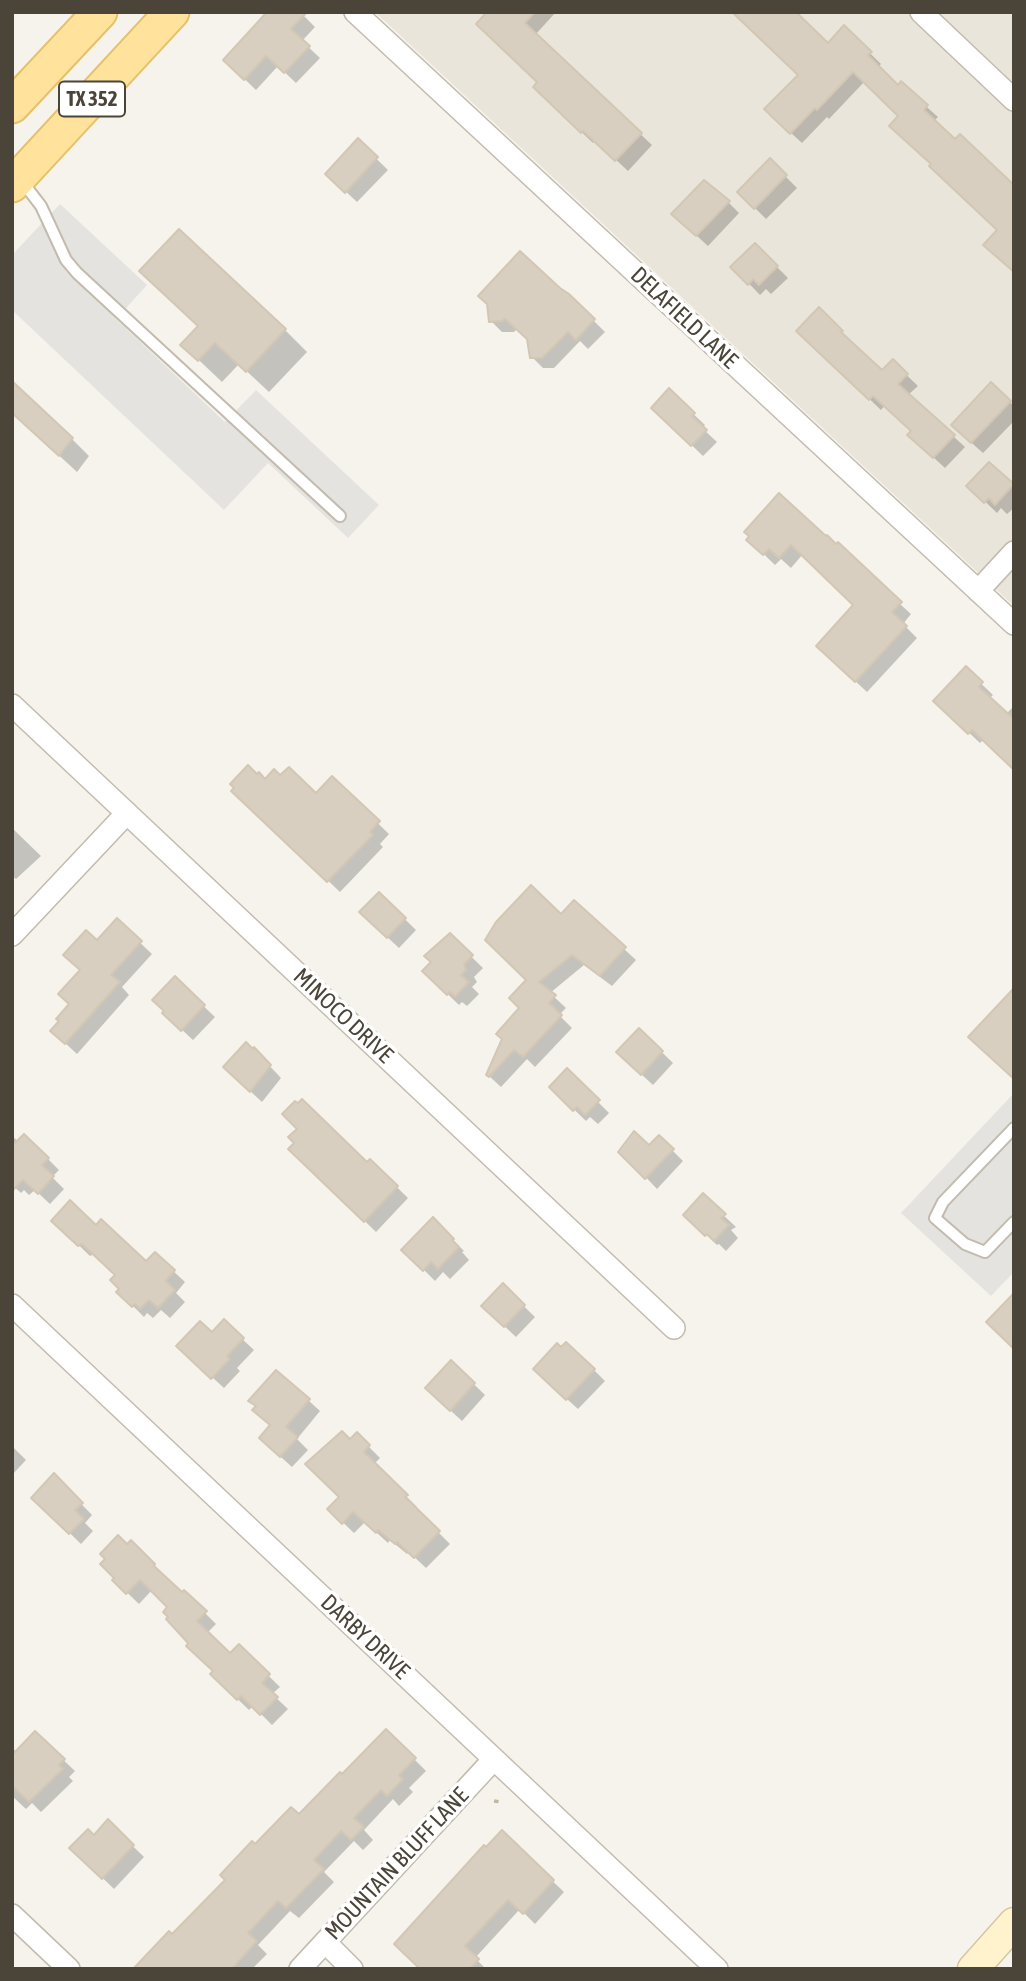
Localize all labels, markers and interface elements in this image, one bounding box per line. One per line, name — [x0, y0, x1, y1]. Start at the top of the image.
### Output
road number: TX 352 — [59, 82, 125, 116]
street label: DELAFIELD LANE — [625, 261, 743, 375]
street label: MINOCO DRIVE — [287, 963, 399, 1069]
street label: DARBY DRIVE — [315, 1589, 415, 1685]
street label: MOUNTAIN BLUFF LANE — [320, 1782, 474, 1946]

